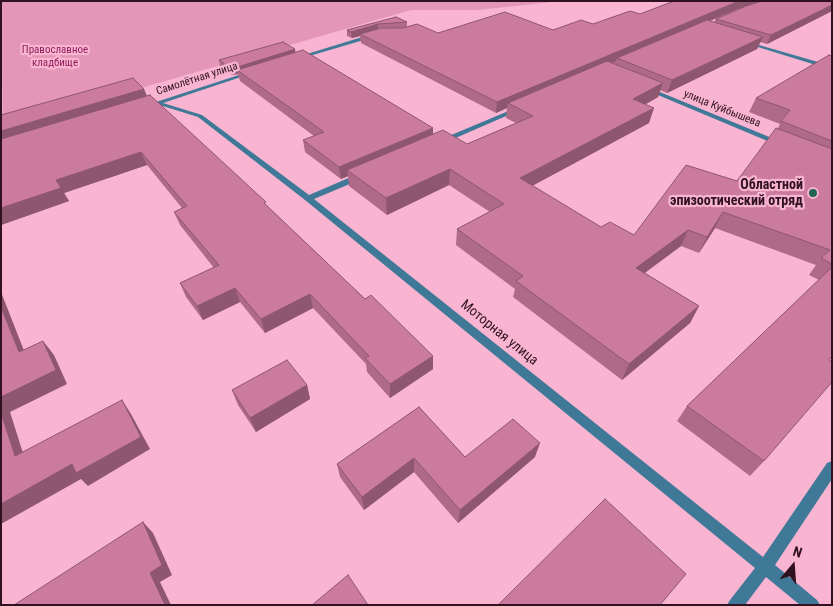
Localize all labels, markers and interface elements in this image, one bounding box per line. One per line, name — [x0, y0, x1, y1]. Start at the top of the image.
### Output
park label: Православное кладбище — [22, 43, 88, 69]
street label: Самолётная улица — [155, 60, 239, 98]
street label: улица Куйбышева — [682, 88, 762, 130]
place label: Областной эпизоотический отряд — [670, 177, 803, 210]
marker: Областной эпизоотический отряд — [807, 187, 819, 199]
street label: Моторная улица — [457, 297, 541, 369]
north arrow — [768, 541, 818, 591]
text: N — [791, 543, 804, 561]

